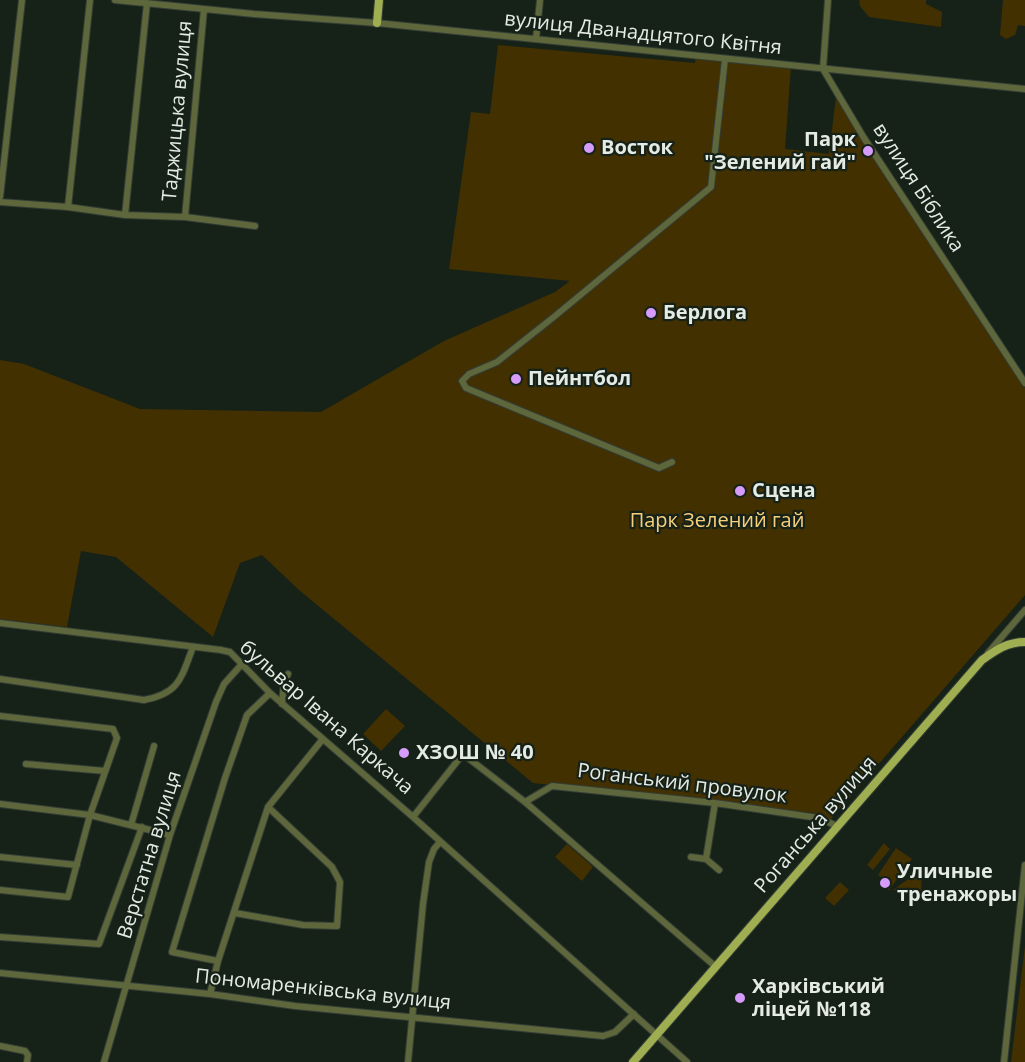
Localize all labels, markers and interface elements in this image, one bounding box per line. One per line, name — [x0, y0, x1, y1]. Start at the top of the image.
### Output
street label: вулиця Дванадцятого Квітня — [503, 7, 783, 61]
street label: Таджицька вулиця — [158, 20, 198, 202]
street label: вулиця Біблика — [867, 119, 969, 257]
place label: Парк "Зелений гай" — [704, 128, 856, 175]
place label: Восток — [601, 136, 673, 160]
marker: Восток — [582, 141, 596, 155]
marker: Парк "Зелений гай" — [861, 144, 875, 158]
place label: Берлога — [663, 301, 747, 325]
marker: Берлога — [644, 306, 658, 320]
place label: Пейнтбол — [528, 367, 631, 391]
marker: Пейнтбол — [509, 372, 523, 386]
place label: Сцена — [752, 479, 816, 503]
marker: Сцена — [733, 484, 747, 498]
park label: Парк Зелений гай — [630, 509, 804, 533]
street label: бульвар Івана Каркача — [234, 636, 418, 800]
place label: ХЗОШ № 40 — [416, 741, 534, 765]
marker: ХЗОШ № 40 — [397, 746, 411, 760]
street label: Роганська вулиця — [750, 752, 882, 898]
street label: Роганський провулок — [576, 759, 788, 809]
street label: Верстатна вулиця — [113, 768, 187, 942]
place label: Уличные тренажоры — [897, 860, 1017, 907]
marker: Уличные тренажоры — [878, 876, 892, 890]
street label: Пономаренківська вулиця — [194, 965, 452, 1015]
place label: Харківський ліцей №118 — [752, 975, 885, 1022]
marker: Харківський ліцей №118 — [733, 991, 747, 1005]

